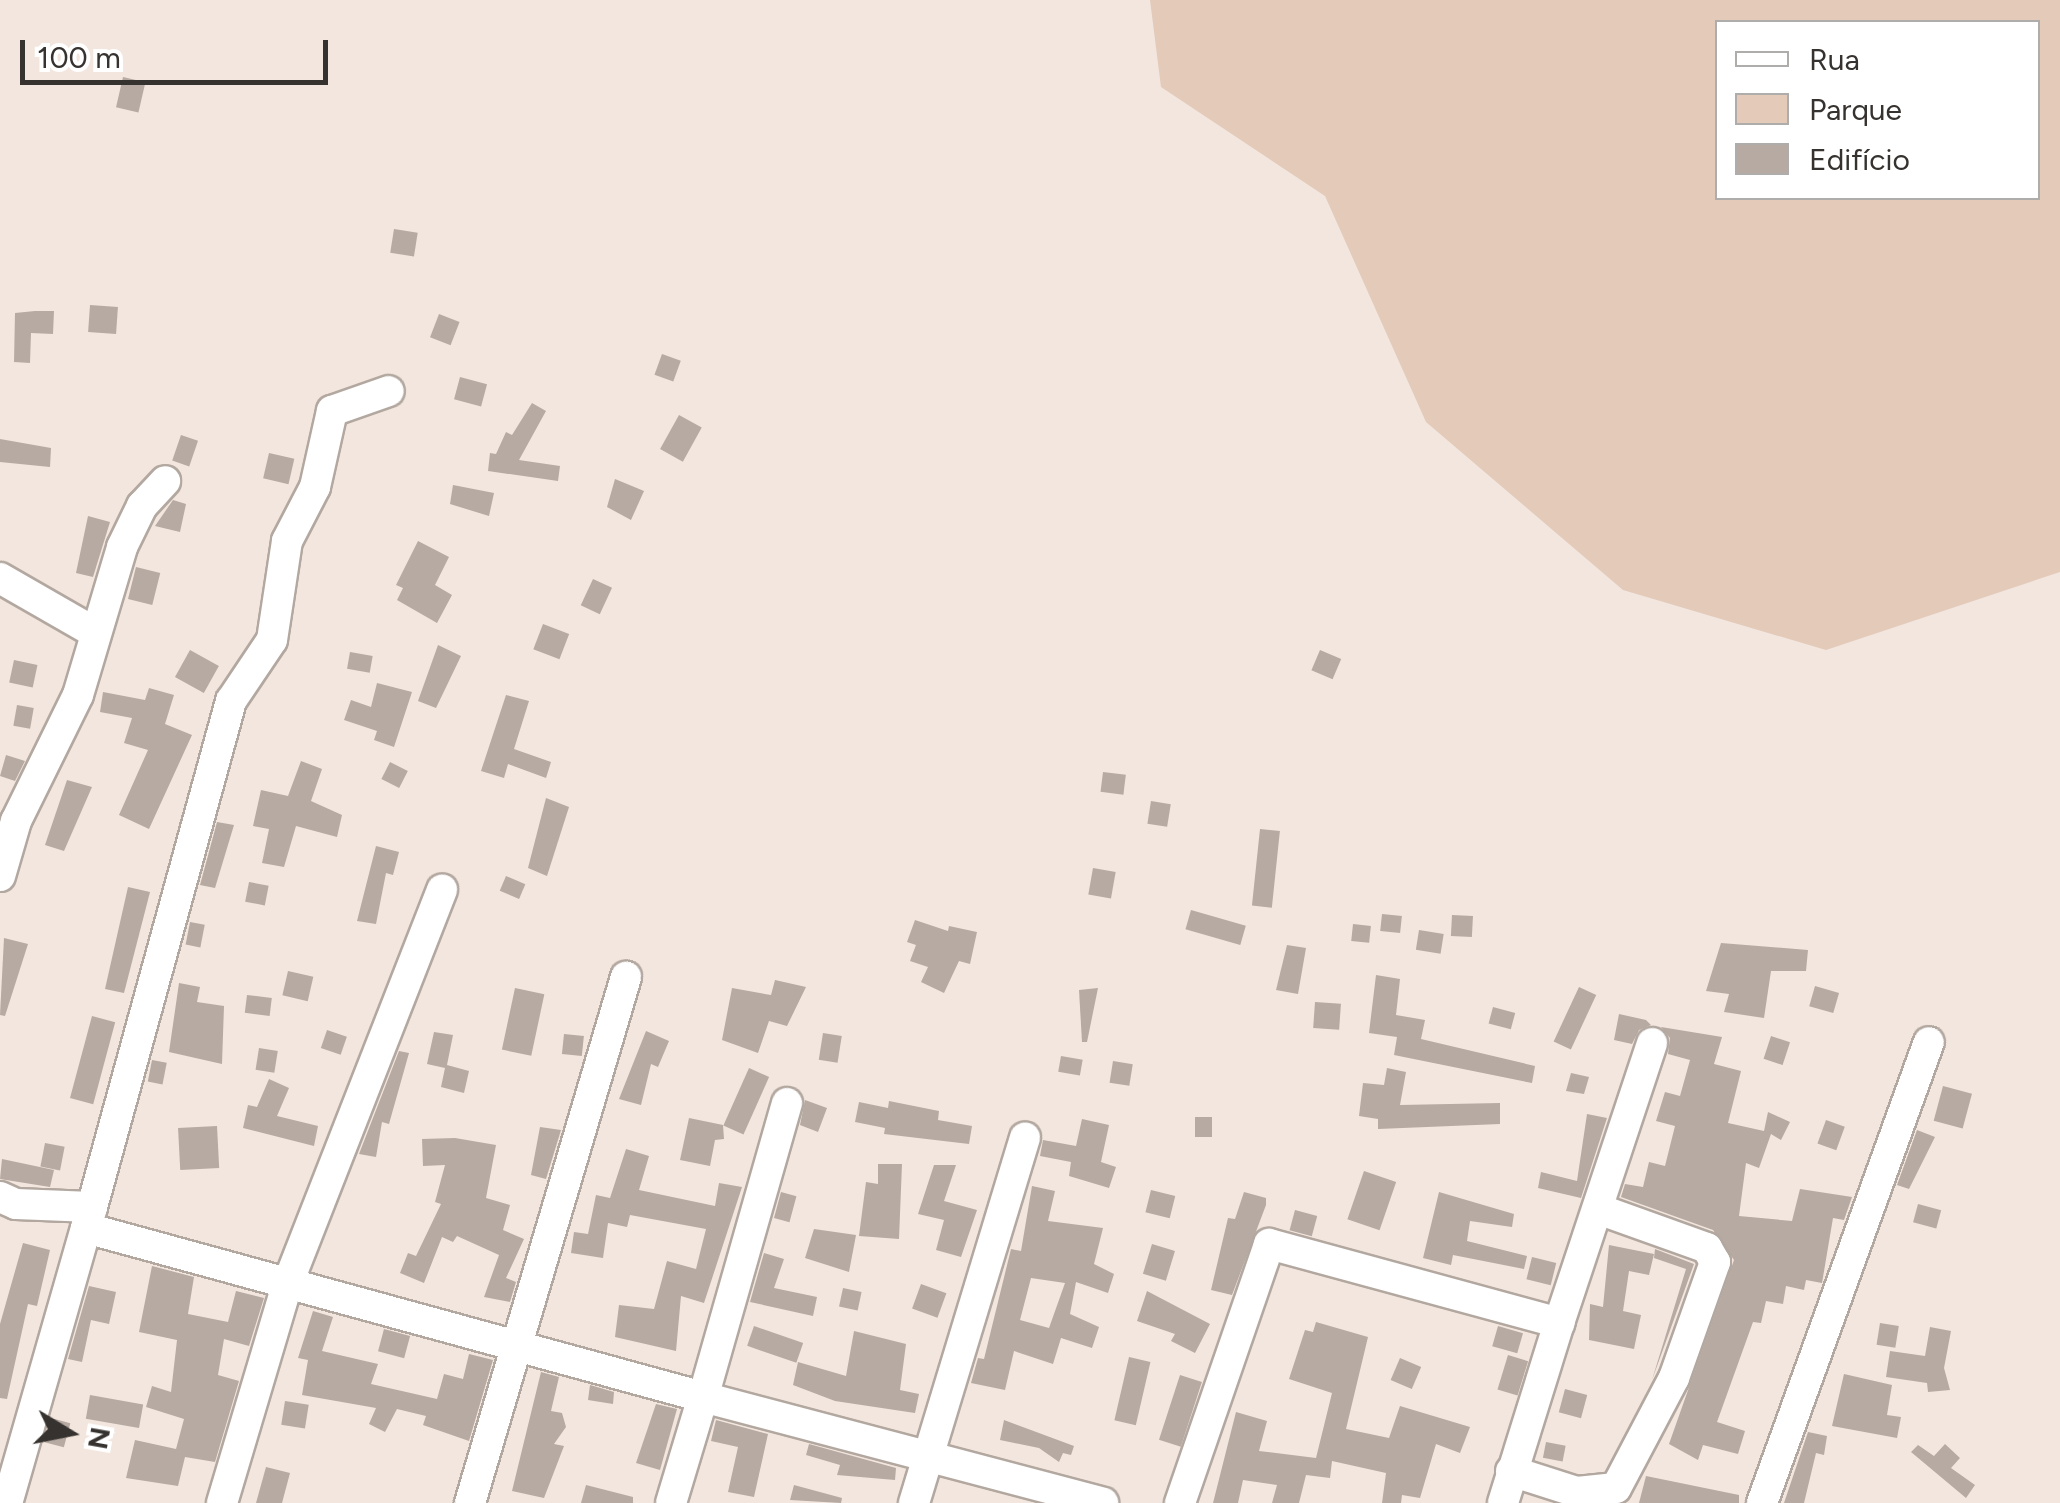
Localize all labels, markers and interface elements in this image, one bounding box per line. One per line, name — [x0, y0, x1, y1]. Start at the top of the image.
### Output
scale bar — [25, 20, 332, 82]
legend — [1715, 20, 2040, 200]
text: 100 m — [37, 39, 121, 76]
text: Rua — [1809, 41, 1860, 78]
text: Parque — [1809, 91, 1902, 128]
text: Edifício — [1809, 141, 1910, 178]
north arrow — [20, 1383, 120, 1483]
text: N — [81, 1425, 118, 1452]

